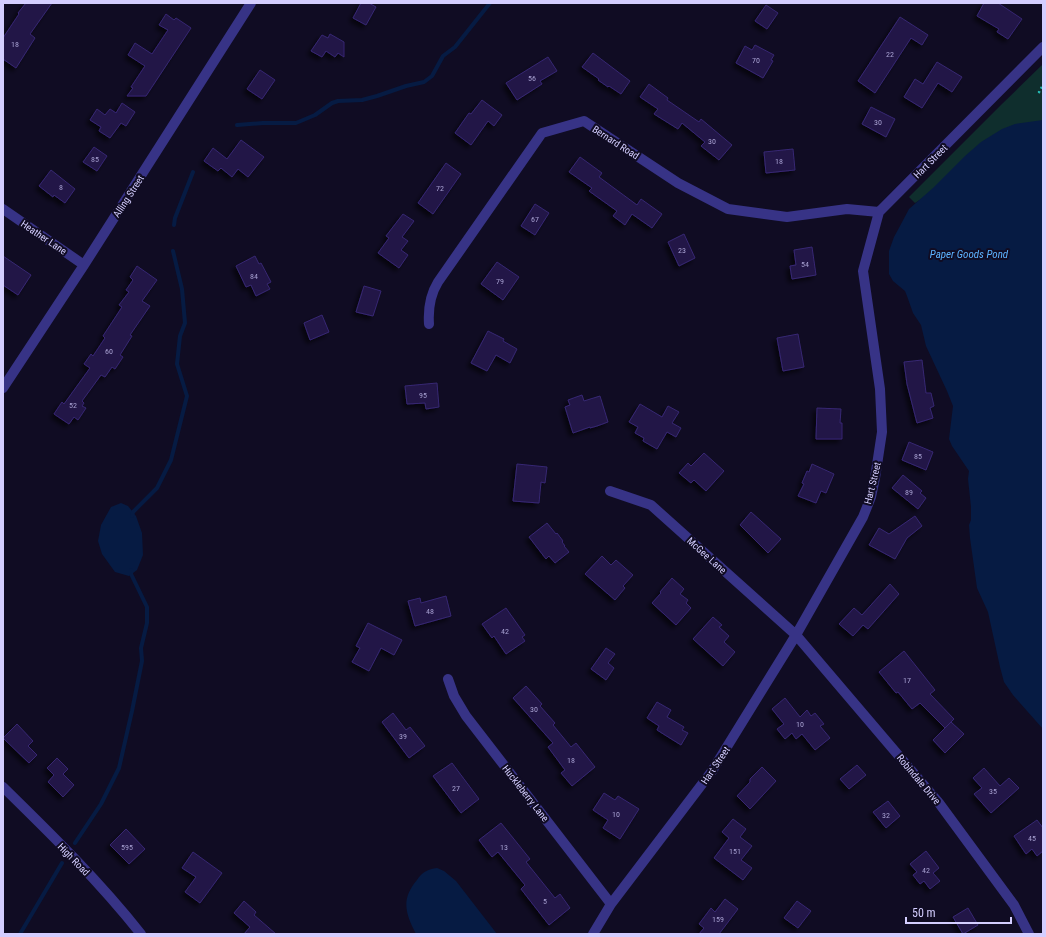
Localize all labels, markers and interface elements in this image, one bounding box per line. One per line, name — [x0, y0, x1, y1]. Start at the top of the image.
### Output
house number: 18 — [11, 40, 19, 49]
house number: 22 — [886, 50, 894, 59]
house number: 70 — [752, 56, 760, 65]
house number: 56 — [528, 74, 536, 83]
house number: 30 — [874, 118, 882, 127]
street label: Bernard Road — [590, 123, 641, 162]
house number: 30 — [708, 137, 716, 146]
street label: Hart Street — [911, 142, 949, 180]
house number: 85 — [91, 155, 99, 164]
house number: 18 — [775, 157, 783, 166]
street label: Alling Street — [111, 173, 146, 219]
house number: 8 — [59, 183, 63, 192]
house number: 72 — [436, 184, 444, 193]
house number: 67 — [531, 215, 539, 224]
street label: Heather Lane — [19, 218, 69, 257]
house number: 23 — [678, 246, 686, 255]
water label: Paper Goods Pond — [930, 248, 1009, 261]
house number: 54 — [801, 260, 809, 269]
house number: 84 — [250, 272, 258, 281]
house number: 79 — [496, 277, 504, 286]
house number: 60 — [105, 347, 113, 356]
house number: 95 — [419, 391, 427, 400]
house number: 52 — [69, 401, 77, 410]
house number: 85 — [914, 452, 922, 461]
street label: Hart Street — [862, 461, 883, 505]
house number: 89 — [905, 488, 913, 497]
street label: McGee Lane — [685, 535, 729, 576]
house number: 48 — [426, 607, 434, 616]
house number: 42 — [501, 627, 509, 636]
house number: 17 — [903, 676, 911, 685]
house number: 30 — [530, 705, 538, 714]
house number: 10 — [796, 720, 804, 729]
house number: 39 — [399, 732, 407, 741]
street label: Hart Street — [699, 744, 732, 786]
street label: Robindale Drive — [895, 752, 943, 807]
house number: 18 — [567, 756, 575, 765]
street label: Huckleberry Lane — [500, 763, 551, 824]
house number: 27 — [452, 784, 460, 793]
house number: 35 — [989, 787, 997, 796]
house number: 10 — [612, 810, 620, 819]
house number: 32 — [882, 811, 890, 820]
house number: 45 — [1028, 834, 1036, 843]
street label: High Road — [56, 841, 92, 878]
house number: 595 — [121, 843, 133, 852]
house number: 13 — [500, 843, 508, 852]
house number: 151 — [729, 847, 741, 856]
house number: 42 — [922, 866, 930, 875]
house number: 5 — [543, 897, 547, 906]
scale bar — [906, 899, 1011, 925]
text: 50 m — [912, 906, 936, 920]
house number: 159 — [712, 915, 724, 924]

